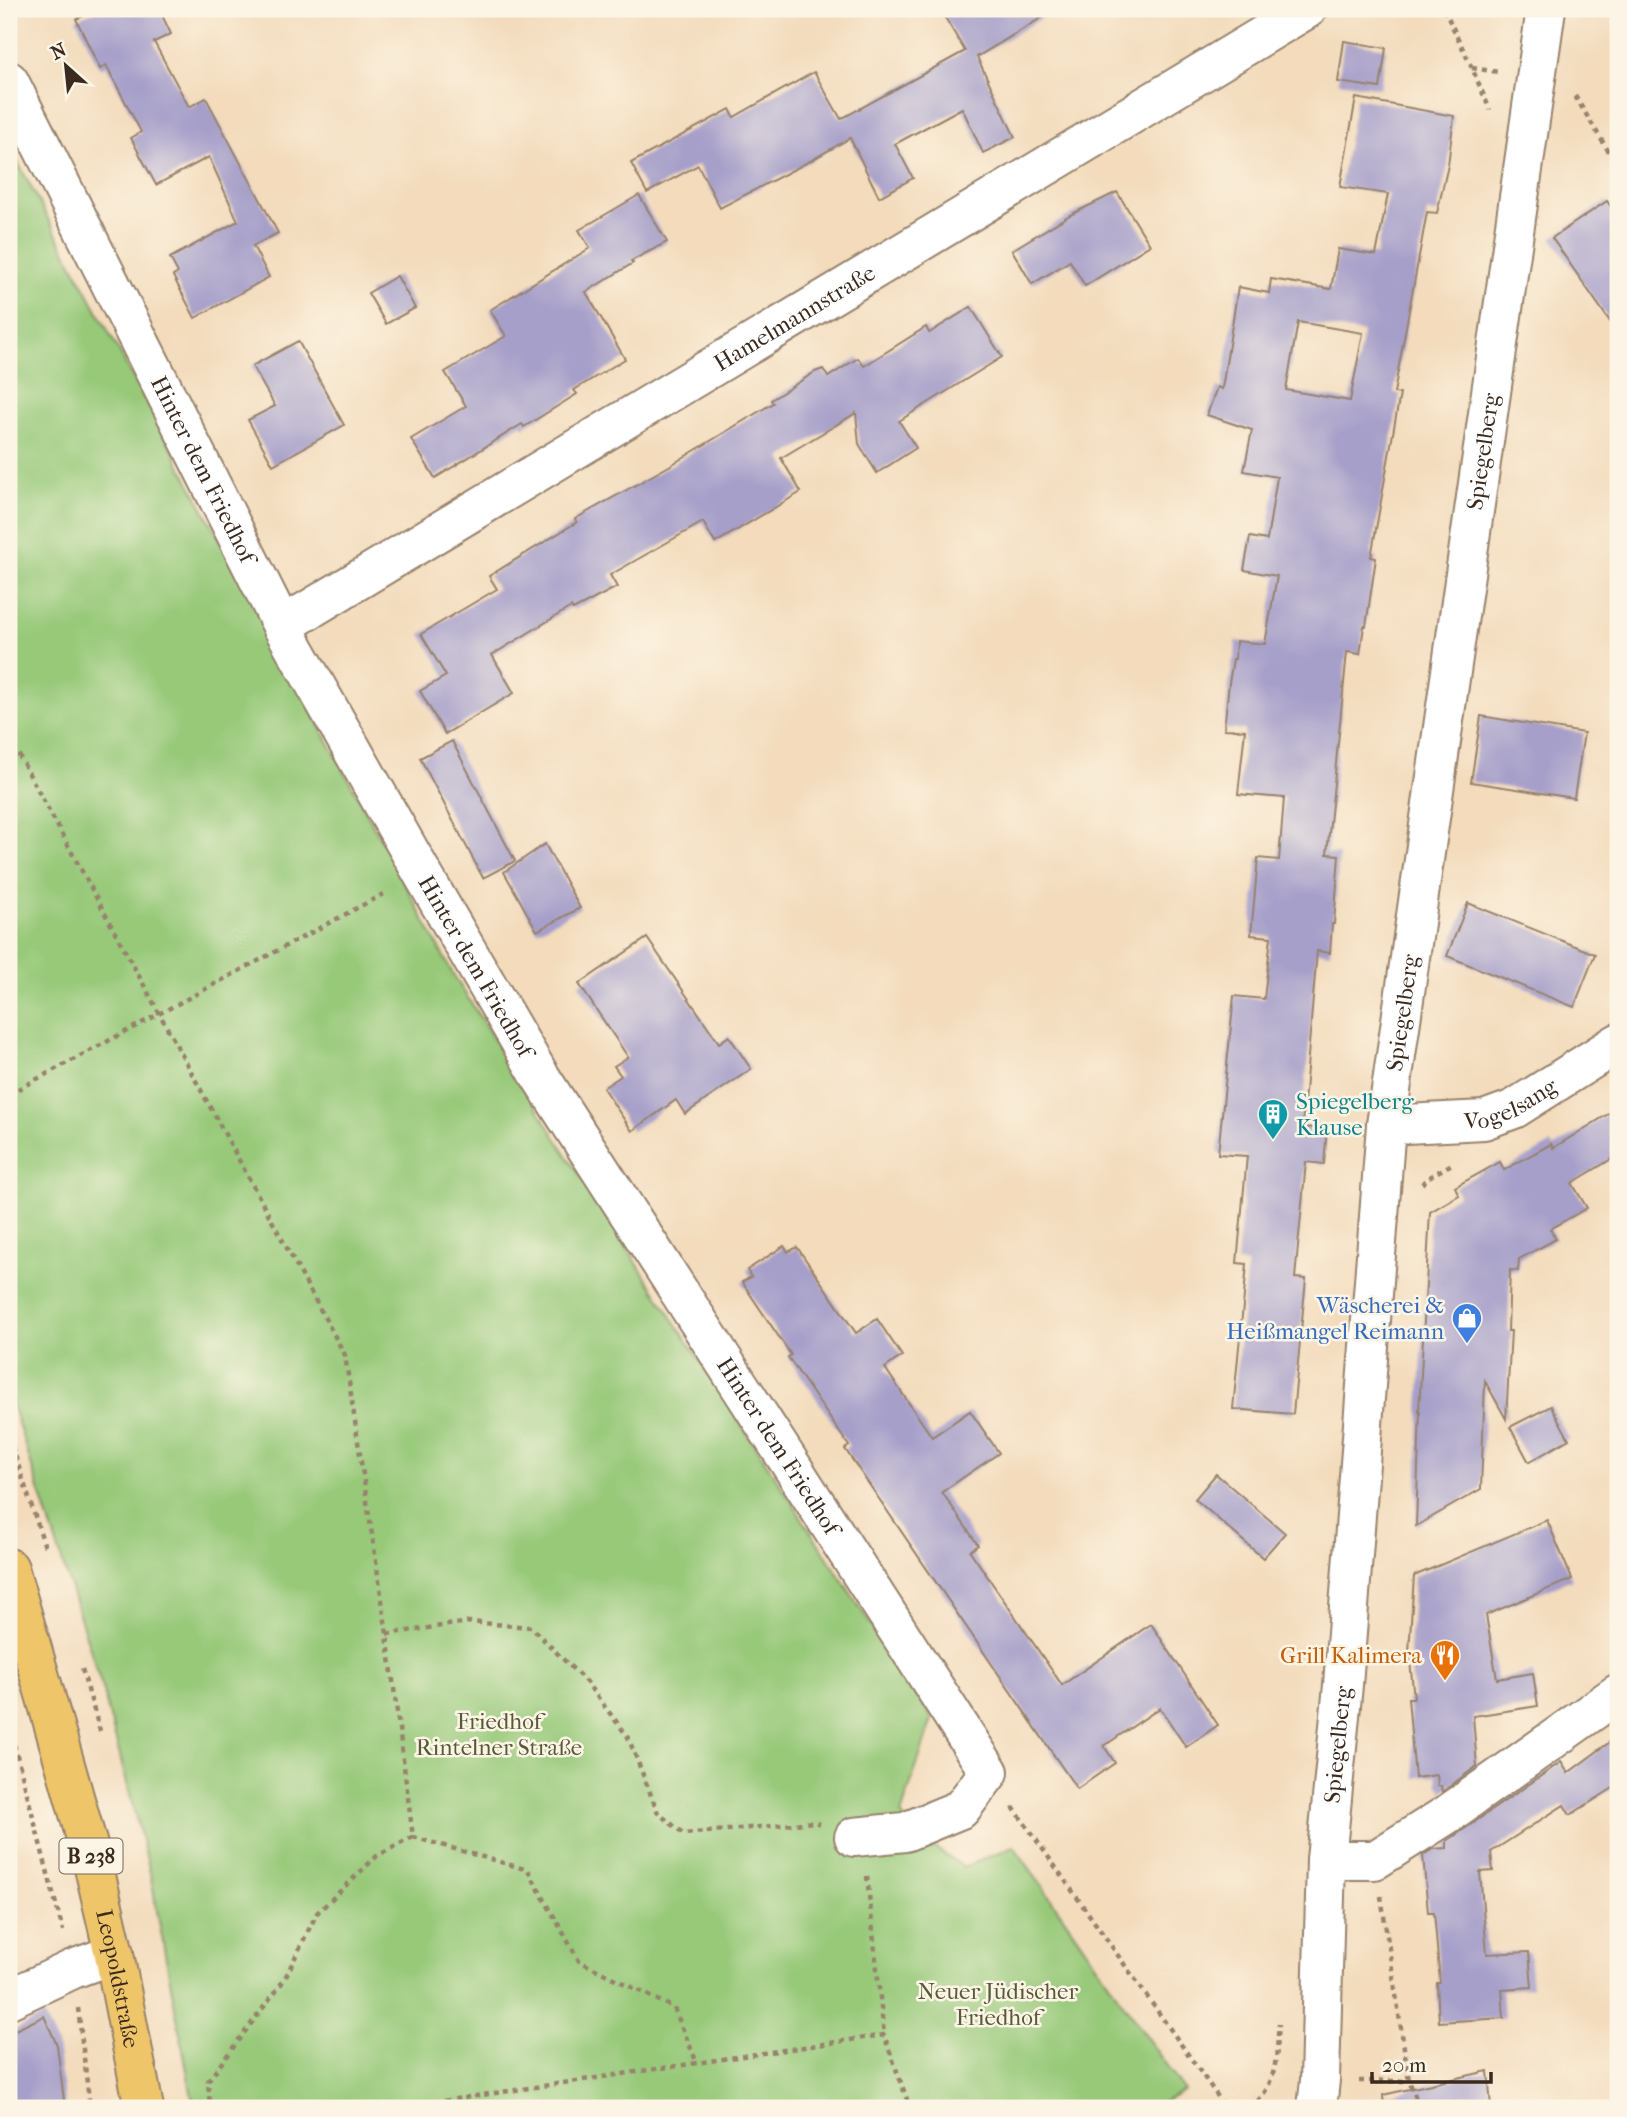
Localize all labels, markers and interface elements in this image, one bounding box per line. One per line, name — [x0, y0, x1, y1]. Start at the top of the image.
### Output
north arrow — [32, 32, 102, 102]
text: N — [47, 38, 71, 65]
street label: Hamelmannstraße — [709, 259, 880, 376]
street label: Hinter dem Friedhof — [145, 371, 263, 571]
street label: Spiegelberg — [1461, 391, 1504, 512]
street label: Hinter dem Friedhof — [413, 871, 541, 1065]
street label: Spiegelberg — [1380, 952, 1424, 1073]
street label: Vogelsang — [1462, 1072, 1562, 1135]
place label: Spiegelberg Klause — [1296, 1088, 1414, 1141]
building icon: Spiegelberg Klause — [1256, 1097, 1290, 1141]
place label: Wäscherei & Heißmangel Reimann — [1226, 1292, 1445, 1345]
shop icon: Wäscherei & Heißmangel Reimann — [1450, 1301, 1484, 1345]
street label: Hinter dem Friedhof — [711, 1352, 848, 1543]
restaurant icon: Grill Kalimera — [1428, 1638, 1462, 1682]
place label: Grill Kalimera — [1280, 1642, 1422, 1669]
street label: Spiegelberg — [1318, 1684, 1356, 1805]
park label: Friedhof Rintelner Straße — [416, 1708, 582, 1761]
road number: B 238 — [60, 1839, 122, 1874]
street label: Leopoldstraße — [91, 1907, 145, 2050]
park label: Neuer Jüdischer Friedhof — [918, 1978, 1078, 2031]
scale bar — [1372, 2040, 1490, 2084]
text: 20 m — [1382, 2053, 1427, 2077]

